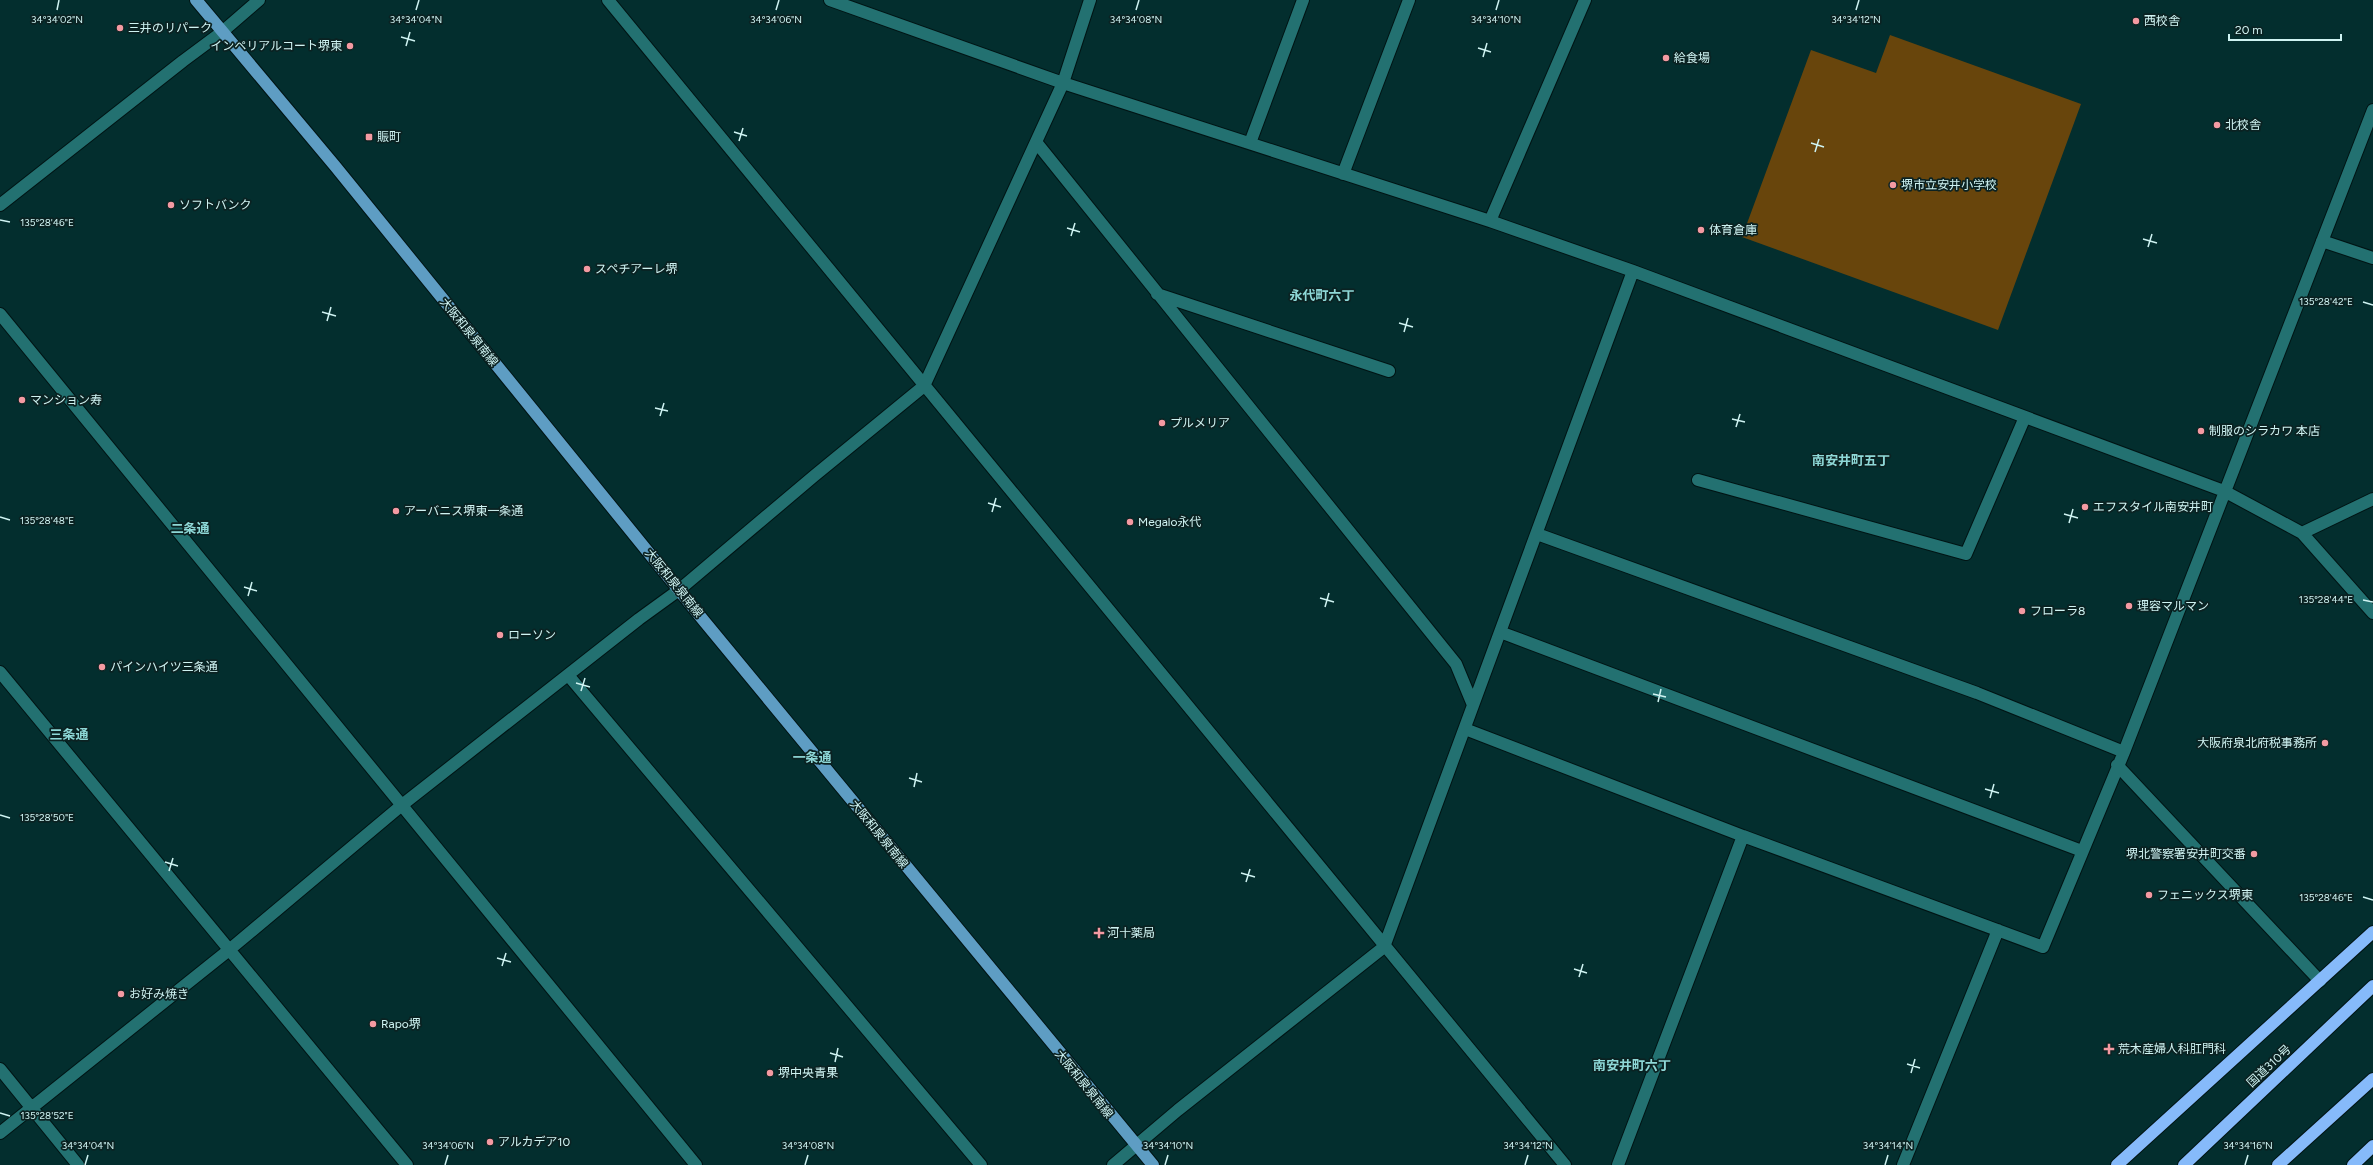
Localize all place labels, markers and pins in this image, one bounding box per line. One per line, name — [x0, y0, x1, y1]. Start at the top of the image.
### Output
place label: 西校舎 — [2144, 14, 2180, 28]
marker: 西校舎 — [2131, 16, 2141, 26]
place label: 三井のリパーク — [128, 21, 212, 35]
marker: 三井のリパーク — [115, 23, 125, 33]
place label: インペリアルコート堺東 — [210, 39, 342, 53]
marker: インペリアルコート堺東 — [345, 41, 355, 51]
place label: 給食場 — [1674, 51, 1710, 65]
marker: 給食場 — [1661, 53, 1671, 63]
place label: 北校舎 — [2225, 118, 2261, 132]
marker: 北校舎 — [2212, 120, 2222, 130]
place label: 賑町 — [377, 130, 401, 144]
marker: 賑町 — [364, 132, 374, 142]
place label: 堺市立安井小学校 — [1901, 178, 1997, 192]
marker: 堺市立安井小学校 — [1888, 180, 1898, 190]
place label: ソフトバンク — [179, 198, 252, 212]
marker: ソフトバンク — [166, 200, 176, 210]
place label: 体育倉庫 — [1709, 223, 1757, 237]
marker: 体育倉庫 — [1696, 225, 1706, 235]
place label: スペチアーレ堺 — [595, 262, 677, 276]
marker: スペチアーレ堺 — [582, 264, 592, 274]
place label: マンション寿 — [30, 393, 102, 407]
marker: マンション寿 — [17, 395, 27, 405]
place label: プルメリア — [1170, 416, 1230, 430]
marker: プルメリア — [1157, 418, 1167, 428]
place label: 制服のシラカワ 本店 — [2209, 424, 2320, 438]
marker: 制服のシラカワ 本店 — [2196, 426, 2206, 436]
place label: エフスタイル南安井町 — [2093, 500, 2213, 514]
marker: エフスタイル南安井町 — [2080, 502, 2090, 512]
place label: アーバニス堺東一条通 — [404, 504, 523, 518]
marker: アーバニス堺東一条通 — [391, 506, 401, 516]
place label: Megalo永代 — [1138, 515, 1201, 529]
marker: Megalo永代 — [1125, 517, 1135, 527]
place label: 理容マルマン — [2137, 599, 2209, 613]
marker: 理容マルマン — [2124, 601, 2134, 611]
place label: フローラ8 — [2030, 604, 2085, 618]
marker: フローラ8 — [2017, 606, 2027, 616]
place label: ローソン — [508, 628, 556, 642]
marker: ローソン — [495, 630, 505, 640]
place label: パインハイツ三条通 — [110, 660, 218, 674]
marker: パインハイツ三条通 — [97, 662, 107, 672]
place label: 大阪府泉北府税事務所 — [2197, 736, 2317, 750]
marker: 大阪府泉北府税事務所 — [2320, 738, 2330, 748]
place label: 堺北警察署安井町交番 — [2126, 847, 2246, 861]
marker: 堺北警察署安井町交番 — [2249, 849, 2259, 859]
place label: フェニックス堺東 — [2157, 888, 2253, 902]
marker: フェニックス堺東 — [2144, 890, 2154, 900]
place label: 河十薬局 — [1107, 926, 1155, 940]
marker: 河十薬局 — [1094, 928, 1104, 938]
place label: お好み焼き — [129, 987, 189, 1001]
marker: お好み焼き — [116, 989, 126, 999]
place label: Rapo堺 — [381, 1017, 421, 1031]
marker: Rapo堺 — [368, 1019, 378, 1029]
place label: 荒木産婦人科肛門科 — [2118, 1042, 2226, 1056]
marker: 荒木産婦人科肛門科 — [2103, 1043, 2115, 1055]
place label: 堺中央青果 — [778, 1066, 838, 1080]
marker: 堺中央青果 — [765, 1068, 775, 1078]
place label: アルカデア10 — [498, 1135, 570, 1149]
marker: アルカデア10 — [485, 1137, 495, 1147]

